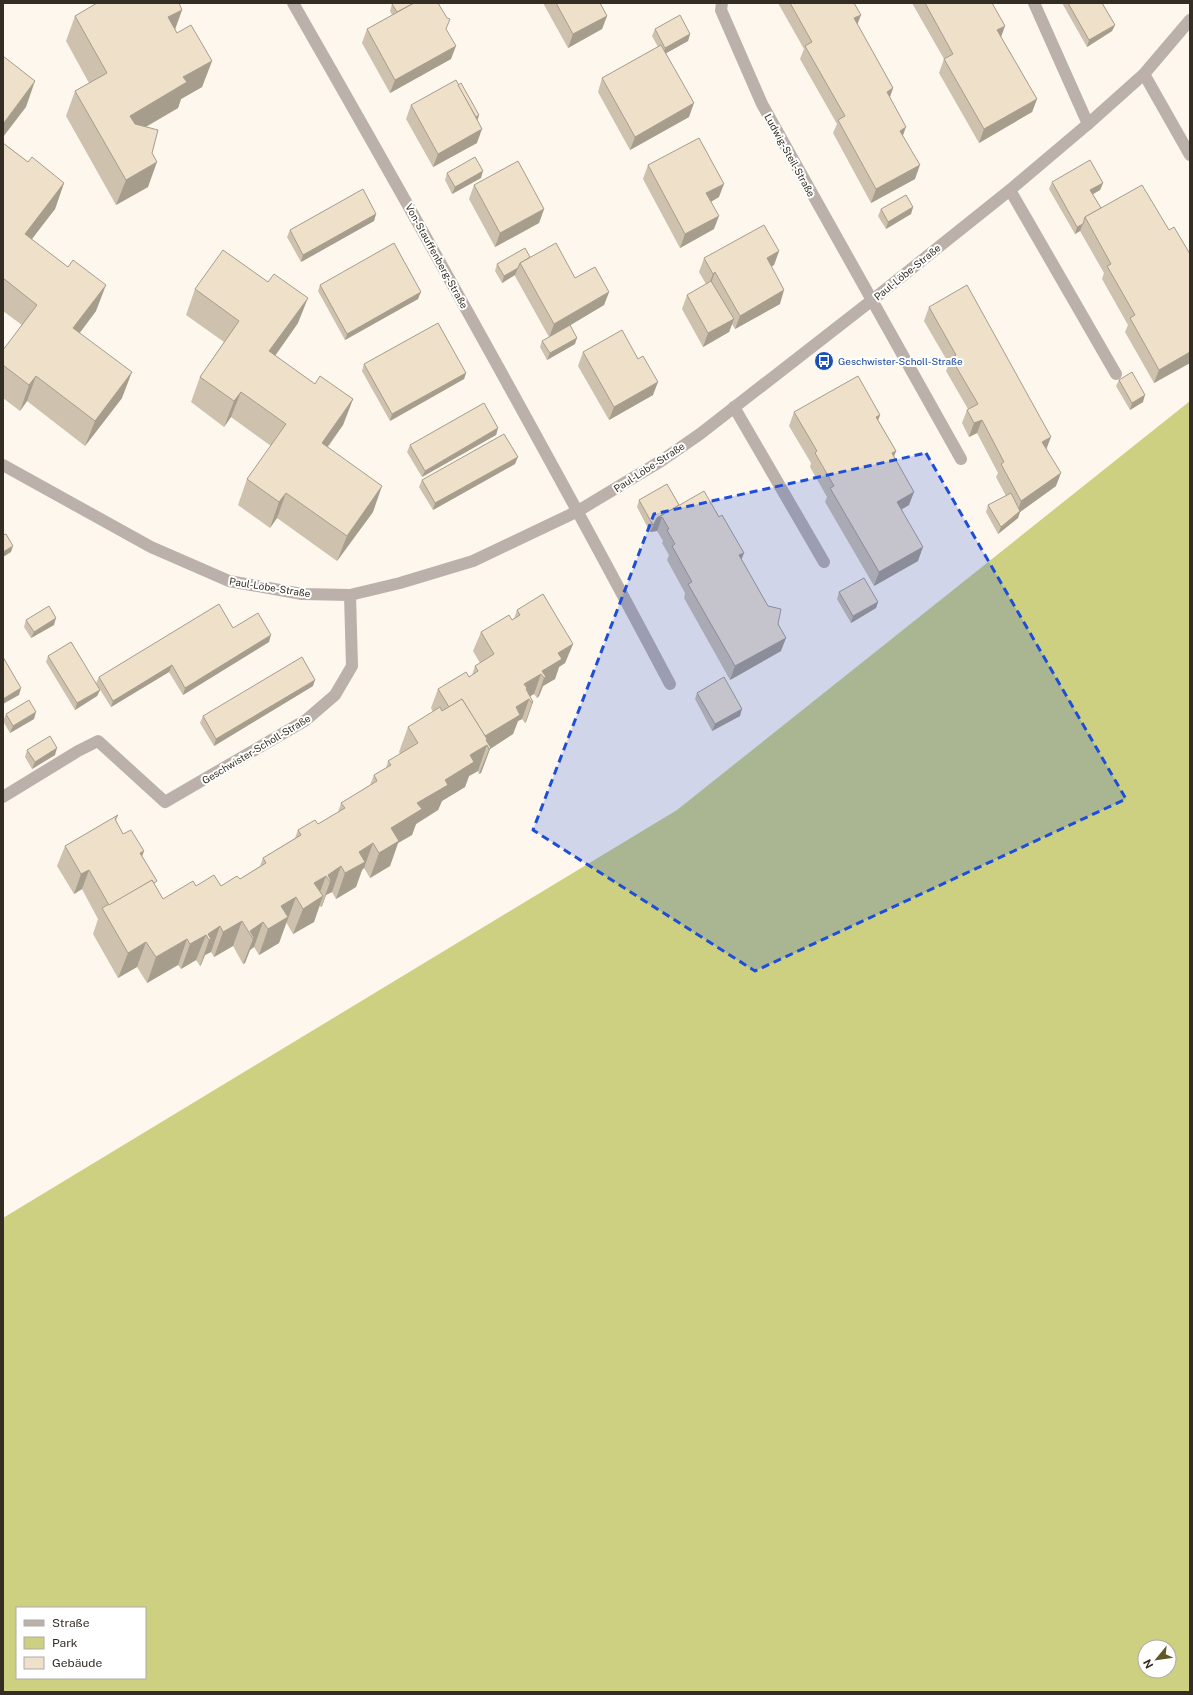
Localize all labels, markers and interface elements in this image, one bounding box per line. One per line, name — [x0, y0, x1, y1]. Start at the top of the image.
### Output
street label: Ludwig-Steil-Straße — [762, 111, 818, 199]
street label: Von-Stauffenberg-Straße — [403, 201, 471, 311]
street label: Paul-Löbe-Straße — [871, 241, 943, 302]
bus stop icon: Geschwister-Scholl-Straße — [813, 350, 835, 372]
place label: Geschwister-Scholl-Straße — [838, 355, 963, 367]
street label: Paul-Löbe-Straße — [611, 439, 687, 494]
street label: Paul-Löbe-Straße — [229, 575, 312, 599]
street label: Geschwister-Scholl-Straße — [200, 712, 313, 786]
legend — [16, 1607, 146, 1679]
text: Straße — [52, 1616, 90, 1630]
text: Park — [52, 1636, 78, 1650]
north arrow — [1137, 1639, 1177, 1679]
text: Gebäude — [52, 1656, 102, 1670]
text: N — [1141, 1657, 1156, 1671]

